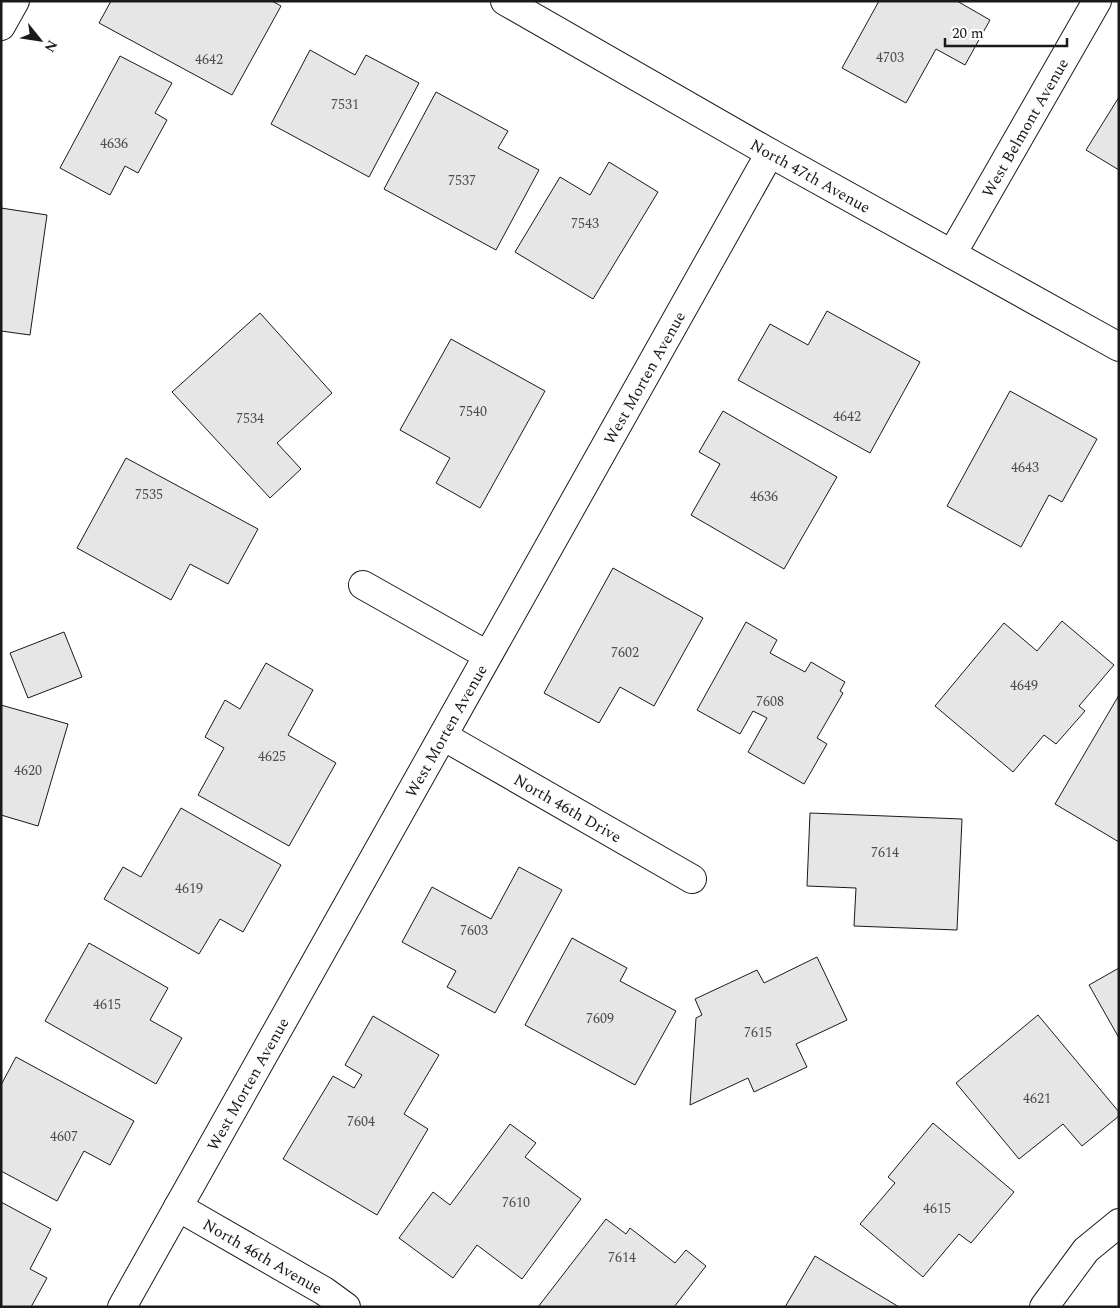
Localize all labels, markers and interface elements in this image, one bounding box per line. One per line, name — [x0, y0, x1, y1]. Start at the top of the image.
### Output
north arrow — [15, 15, 65, 65]
scale bar — [945, 15, 1068, 47]
text: 20 m — [952, 22, 984, 45]
text: N — [39, 36, 63, 56]
house number: 4703 — [876, 47, 904, 68]
house number: 4642 — [195, 49, 223, 70]
street label: West Belmont Avenue — [976, 54, 1075, 202]
house number: 7531 — [331, 94, 359, 115]
house number: 4636 — [100, 133, 128, 154]
street label: North 47th Avenue — [745, 133, 875, 220]
house number: 7537 — [448, 170, 476, 191]
house number: 7543 — [571, 213, 599, 234]
street label: West Morten Avenue — [598, 307, 692, 449]
house number: 7540 — [459, 401, 487, 422]
house number: 4642 — [833, 406, 861, 427]
house number: 7534 — [236, 408, 264, 429]
house number: 4643 — [1011, 457, 1039, 478]
house number: 7535 — [135, 484, 163, 505]
house number: 4636 — [750, 486, 778, 507]
house number: 7602 — [611, 642, 639, 663]
street label: West Morten Avenue — [399, 660, 494, 802]
house number: 4649 — [1010, 675, 1038, 696]
house number: 7608 — [756, 691, 784, 712]
house number: 4625 — [258, 746, 286, 767]
house number: 4620 — [14, 760, 42, 781]
street label: North 46th Drive — [509, 768, 626, 849]
house number: 7614 — [871, 842, 899, 863]
house number: 4619 — [175, 878, 203, 899]
house number: 7603 — [460, 920, 488, 941]
house number: 4615 — [93, 994, 121, 1015]
house number: 7609 — [586, 1008, 614, 1029]
street label: West Morten Avenue — [201, 1013, 295, 1155]
house number: 7615 — [744, 1022, 772, 1043]
house number: 4621 — [1023, 1088, 1051, 1109]
house number: 7604 — [347, 1111, 375, 1132]
house number: 4607 — [50, 1126, 78, 1147]
house number: 7610 — [502, 1192, 530, 1213]
house number: 4615 — [923, 1198, 951, 1219]
street label: North 46th Avenue — [198, 1213, 327, 1301]
house number: 7614 — [608, 1247, 636, 1268]

